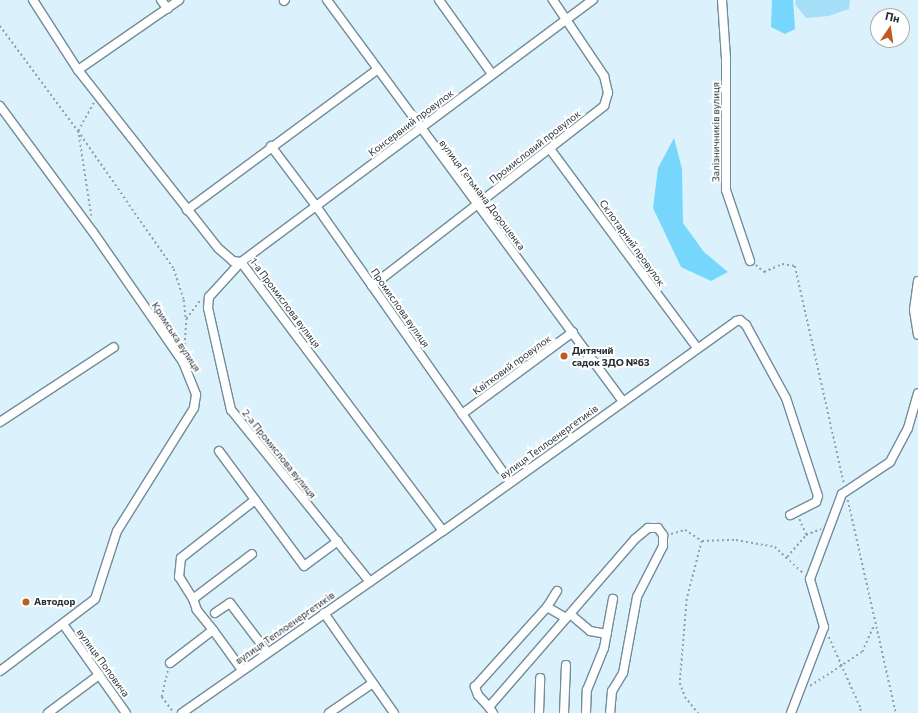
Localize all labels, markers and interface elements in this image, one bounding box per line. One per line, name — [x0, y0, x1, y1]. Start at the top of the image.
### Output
north arrow — [870, 8, 910, 48]
text: Пн — [884, 9, 901, 25]
street label: Залізничників вулиця — [710, 82, 722, 182]
street label: Консервний провулок — [366, 87, 456, 159]
street label: Промисловий провулок — [487, 108, 583, 186]
street label: вулиця Гетьмана Дорошенка — [437, 137, 527, 253]
street label: Склотарний провулок — [597, 198, 667, 288]
street label: 1-а Промислова вулиця — [247, 256, 323, 350]
street label: Промислова вулиця — [368, 266, 432, 350]
street label: Кримська вулиця — [149, 300, 203, 374]
street label: Квітковий провулок — [471, 333, 553, 397]
place label: Дитячий садок ЗДО №63 — [572, 344, 650, 368]
marker: Дитячий садок ЗДО №63 — [559, 351, 569, 361]
street label: вулиця Теплоенергетиків — [498, 402, 600, 482]
street label: 2-а Промислова вулиця — [239, 407, 319, 501]
street label: вулиця Теплоенергетиків — [233, 589, 337, 667]
place label: Автодор — [34, 596, 75, 608]
marker: Автодор — [21, 597, 31, 607]
street label: вулиця Поповича — [74, 627, 132, 699]

